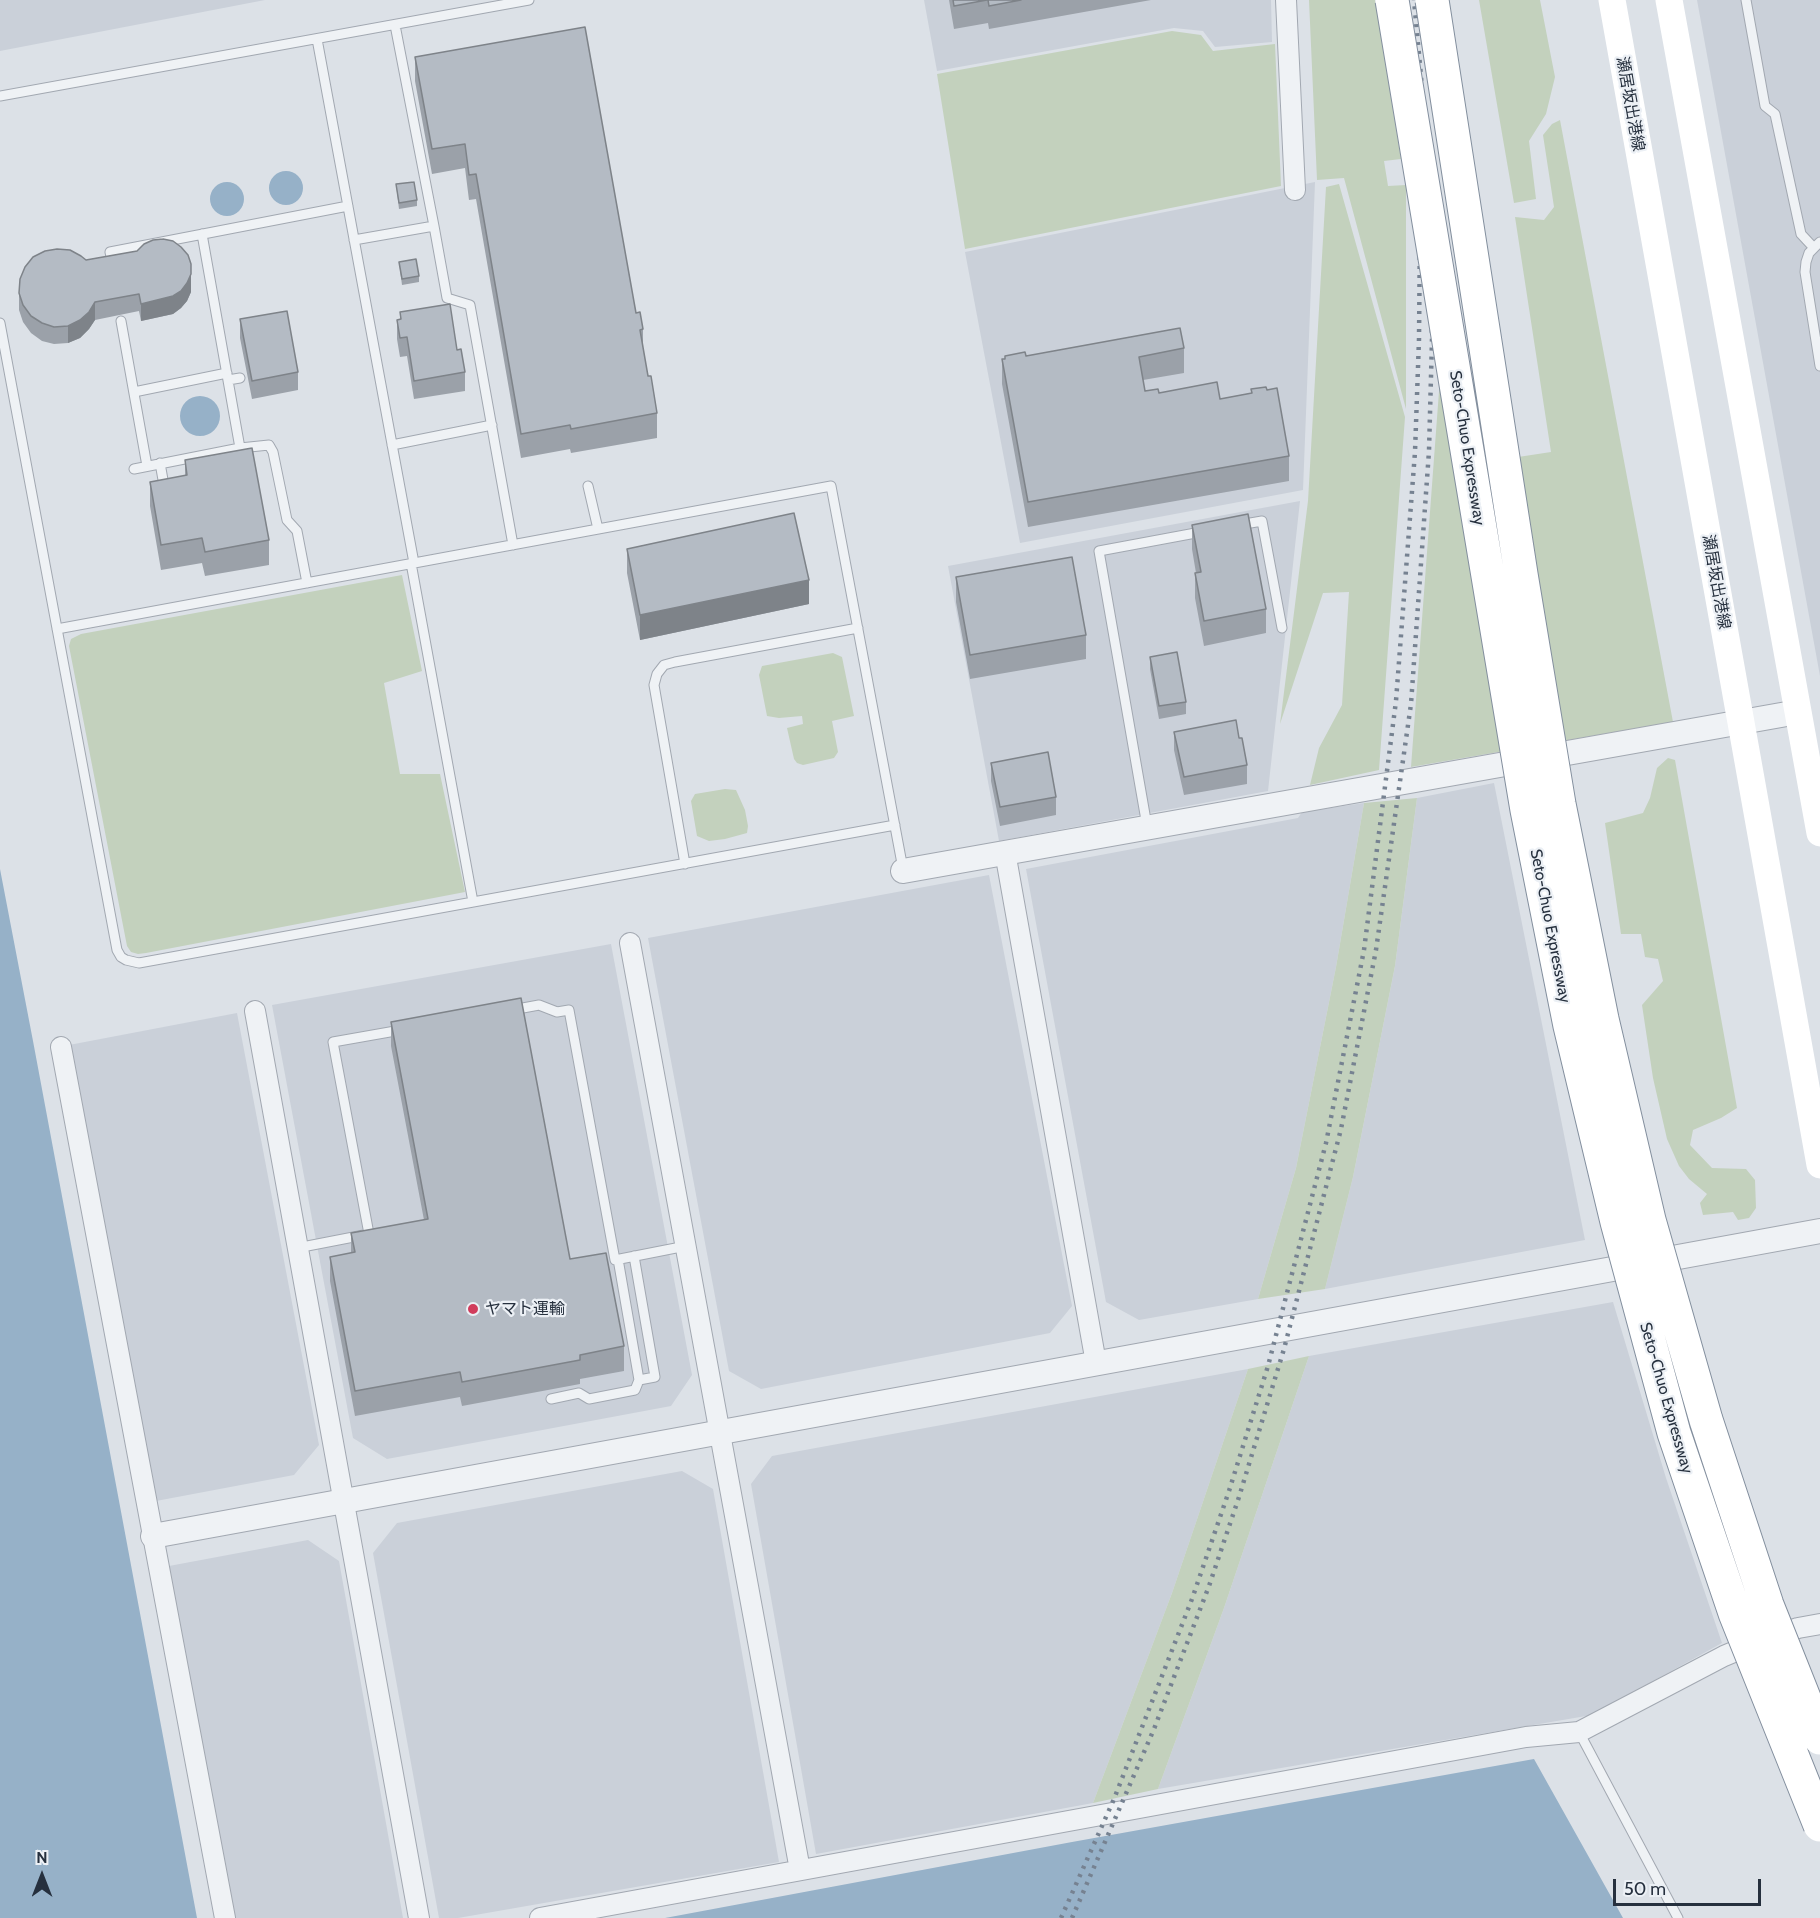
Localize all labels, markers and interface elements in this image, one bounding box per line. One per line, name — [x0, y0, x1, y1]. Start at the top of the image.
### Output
street label: 瀬居坂出港線 — [1612, 55, 1648, 153]
street label: Seto-Chuo Expressway — [1445, 369, 1489, 527]
street label: 瀬居坂出港線 — [1698, 533, 1734, 631]
street label: Seto-Chuo Expressway — [1526, 847, 1574, 1005]
place label: ヤマト運輸 — [485, 1299, 565, 1319]
marker: ヤマト運輸 — [466, 1302, 480, 1316]
street label: Seto-Chuo Expressway — [1635, 1320, 1697, 1476]
north arrow — [12, 1846, 72, 1906]
text: N — [36, 1848, 48, 1867]
scale bar — [1616, 1867, 1764, 1905]
text: 50 m — [1624, 1878, 1666, 1900]

